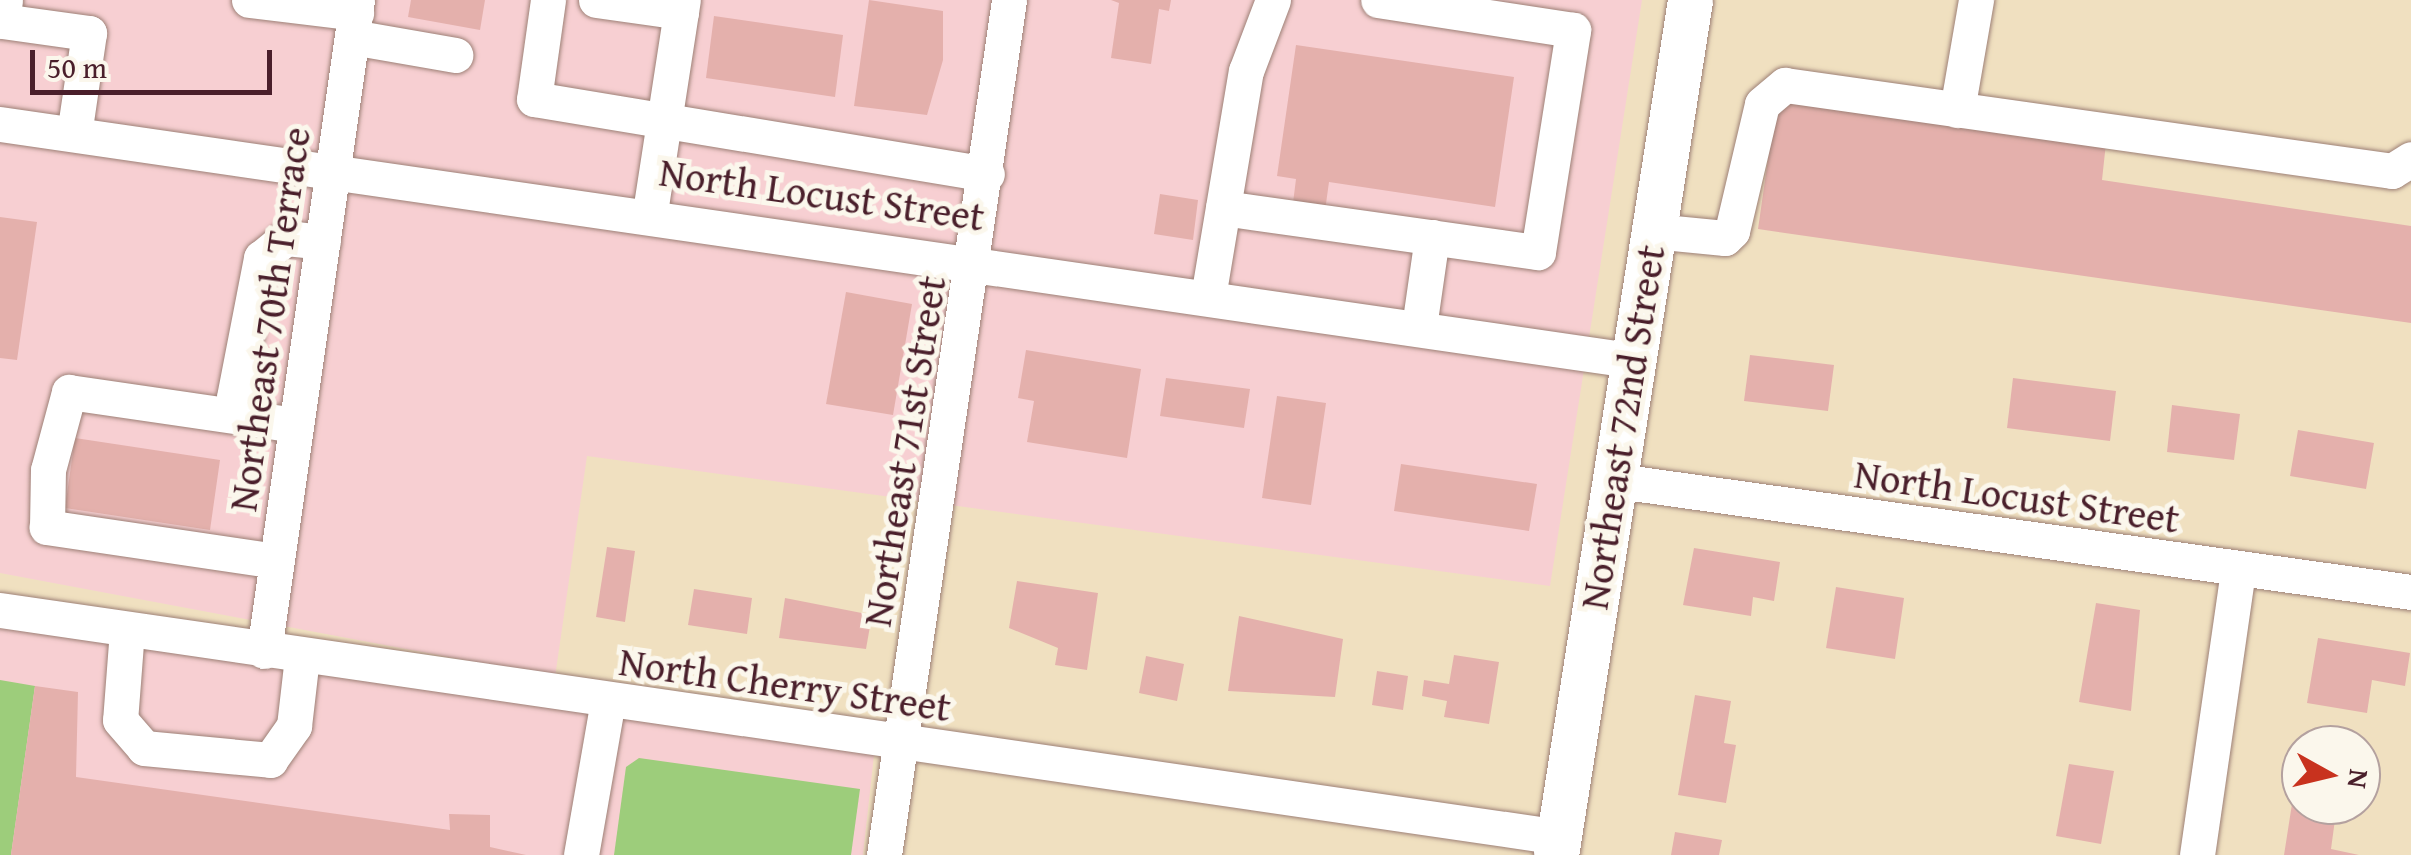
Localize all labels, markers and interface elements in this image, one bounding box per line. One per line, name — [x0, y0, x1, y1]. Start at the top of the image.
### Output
scale bar — [35, 30, 278, 92]
text: 50 m — [47, 45, 107, 89]
street label: Northeast 70th Terrace — [218, 124, 320, 514]
street label: North Locust Street — [656, 147, 988, 241]
street label: Northeast 72nd Street — [1569, 241, 1675, 613]
street label: Northeast 71st Street — [853, 272, 955, 630]
street label: North Locust Street — [1851, 449, 2183, 543]
street label: North Cherry Street — [616, 637, 954, 731]
north arrow — [2281, 725, 2381, 825]
text: N — [2338, 767, 2381, 791]

